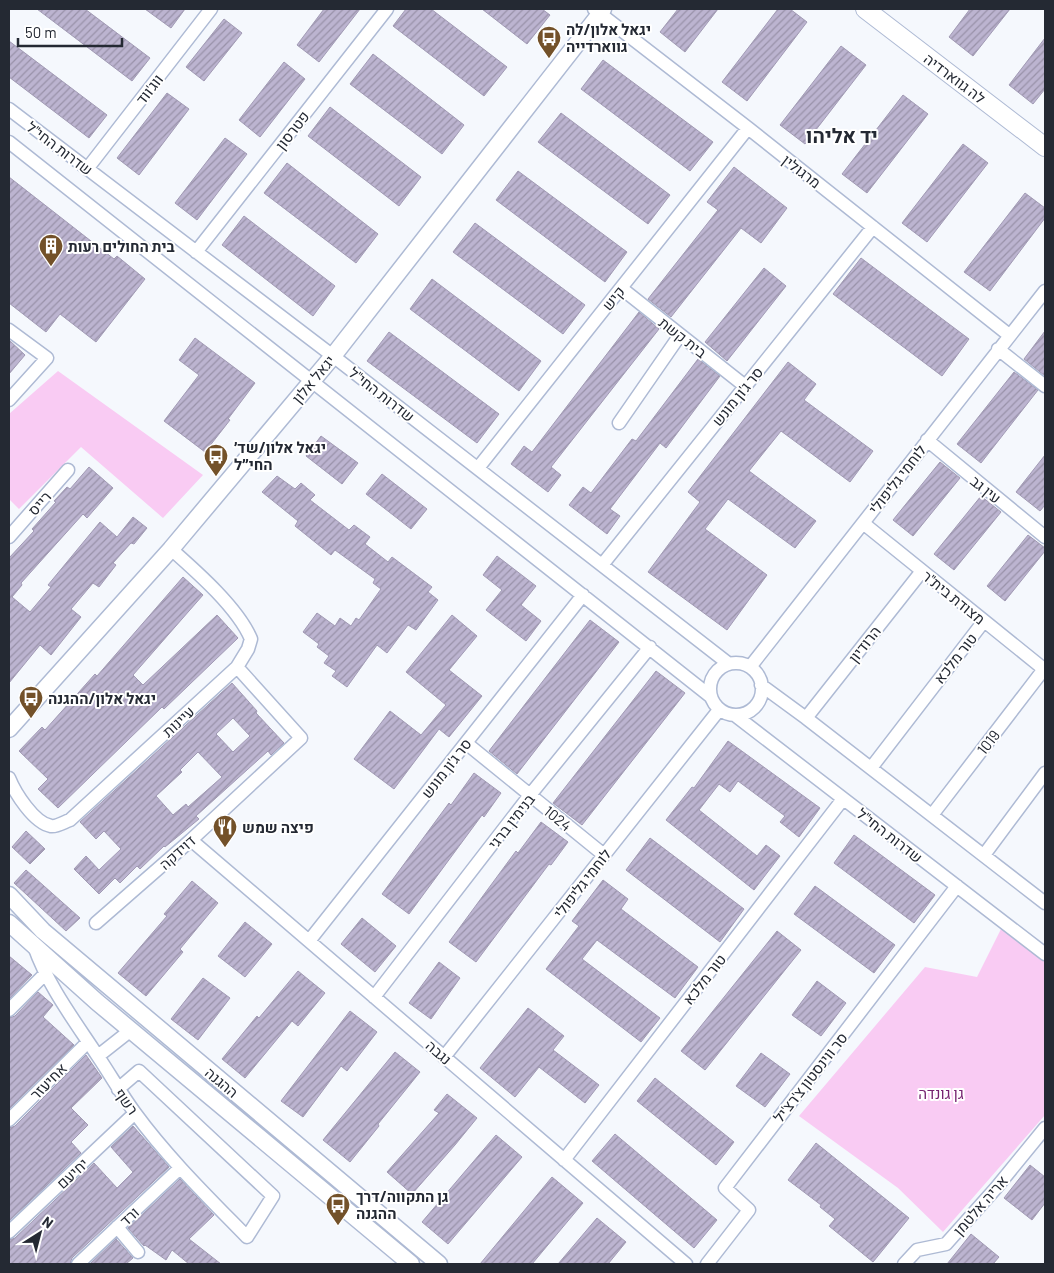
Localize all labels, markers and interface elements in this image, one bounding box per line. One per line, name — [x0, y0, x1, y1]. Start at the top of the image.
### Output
scale bar — [18, 15, 121, 47]
place label: יגאל אלון/לה גווארדייה — [566, 20, 651, 55]
text: 50 m — [25, 23, 57, 41]
bus stop icon: יגאל אלון/לה גווארדייה — [536, 25, 562, 59]
street label: לה גווארדיה — [921, 49, 990, 107]
street label: ווג'ווד — [132, 70, 166, 108]
street label: פטרסון — [271, 107, 313, 153]
street label: שדרות החי"ל — [23, 117, 97, 179]
district label: יד אליהו — [806, 123, 878, 147]
street label: מרגולין — [779, 150, 825, 192]
building icon: בית החולים רעות — [38, 233, 64, 267]
place label: בית החולים רעות — [68, 237, 175, 255]
street label: קיש — [598, 282, 628, 314]
street label: בית קשת — [656, 313, 710, 361]
street label: יגאל אלון — [288, 351, 338, 407]
street label: שדרות החי"ל — [346, 363, 418, 425]
street label: סר ג'ון מונש — [708, 363, 766, 429]
place label: יגאל אלון/שד׳ החי״ל — [234, 438, 326, 473]
street label: לוחמי גליפולי — [865, 441, 930, 517]
bus stop icon: יגאל אלון/שד׳ החי״ל — [203, 443, 229, 477]
street label: עין גב — [967, 471, 1005, 507]
street label: רייס — [24, 487, 54, 519]
street label: מצודת בית"ר — [919, 566, 989, 628]
street label: הרודיון — [844, 622, 884, 666]
street label: טור מלכא — [930, 629, 980, 687]
bus stop icon: יגאל אלון/ההגנה — [18, 685, 44, 719]
place label: יגאל אלון/ההגנה — [48, 689, 156, 707]
street label: עיינות — [158, 702, 198, 740]
street label: 1019 — [973, 726, 1003, 758]
street label: סר ג'ון מונש — [417, 735, 475, 801]
street label: בנימין ברגי — [484, 790, 538, 852]
street label: 1024 — [541, 802, 575, 834]
street label: שדרות החי"ל — [854, 804, 926, 866]
restaurant icon: פיצה שמש — [212, 814, 238, 848]
place label: פיצה שמש — [242, 818, 314, 836]
street label: דוידקה — [155, 831, 199, 873]
street label: לוחמי גליפולי — [550, 845, 615, 921]
street label: טור מלכא — [679, 950, 729, 1008]
street label: סר ווינסטון צ'רצ'יל — [769, 1028, 851, 1126]
street label: נגבה — [423, 1036, 455, 1068]
street label: אחיעזר — [26, 1059, 70, 1103]
street label: ההגנה — [202, 1063, 242, 1101]
street label: רשף — [112, 1084, 142, 1118]
park label: גן גונדה — [918, 1084, 964, 1102]
street label: יחיעם — [53, 1154, 91, 1192]
street label: אריה אלטמן — [949, 1171, 1011, 1239]
place label: גן התקווה/דרך ההגנה — [356, 1187, 449, 1222]
bus stop icon: גן התקווה/דרך ההגנה — [325, 1192, 351, 1226]
street label: ורד — [116, 1203, 142, 1229]
north arrow — [15, 1208, 65, 1258]
text: N — [39, 1212, 57, 1232]

